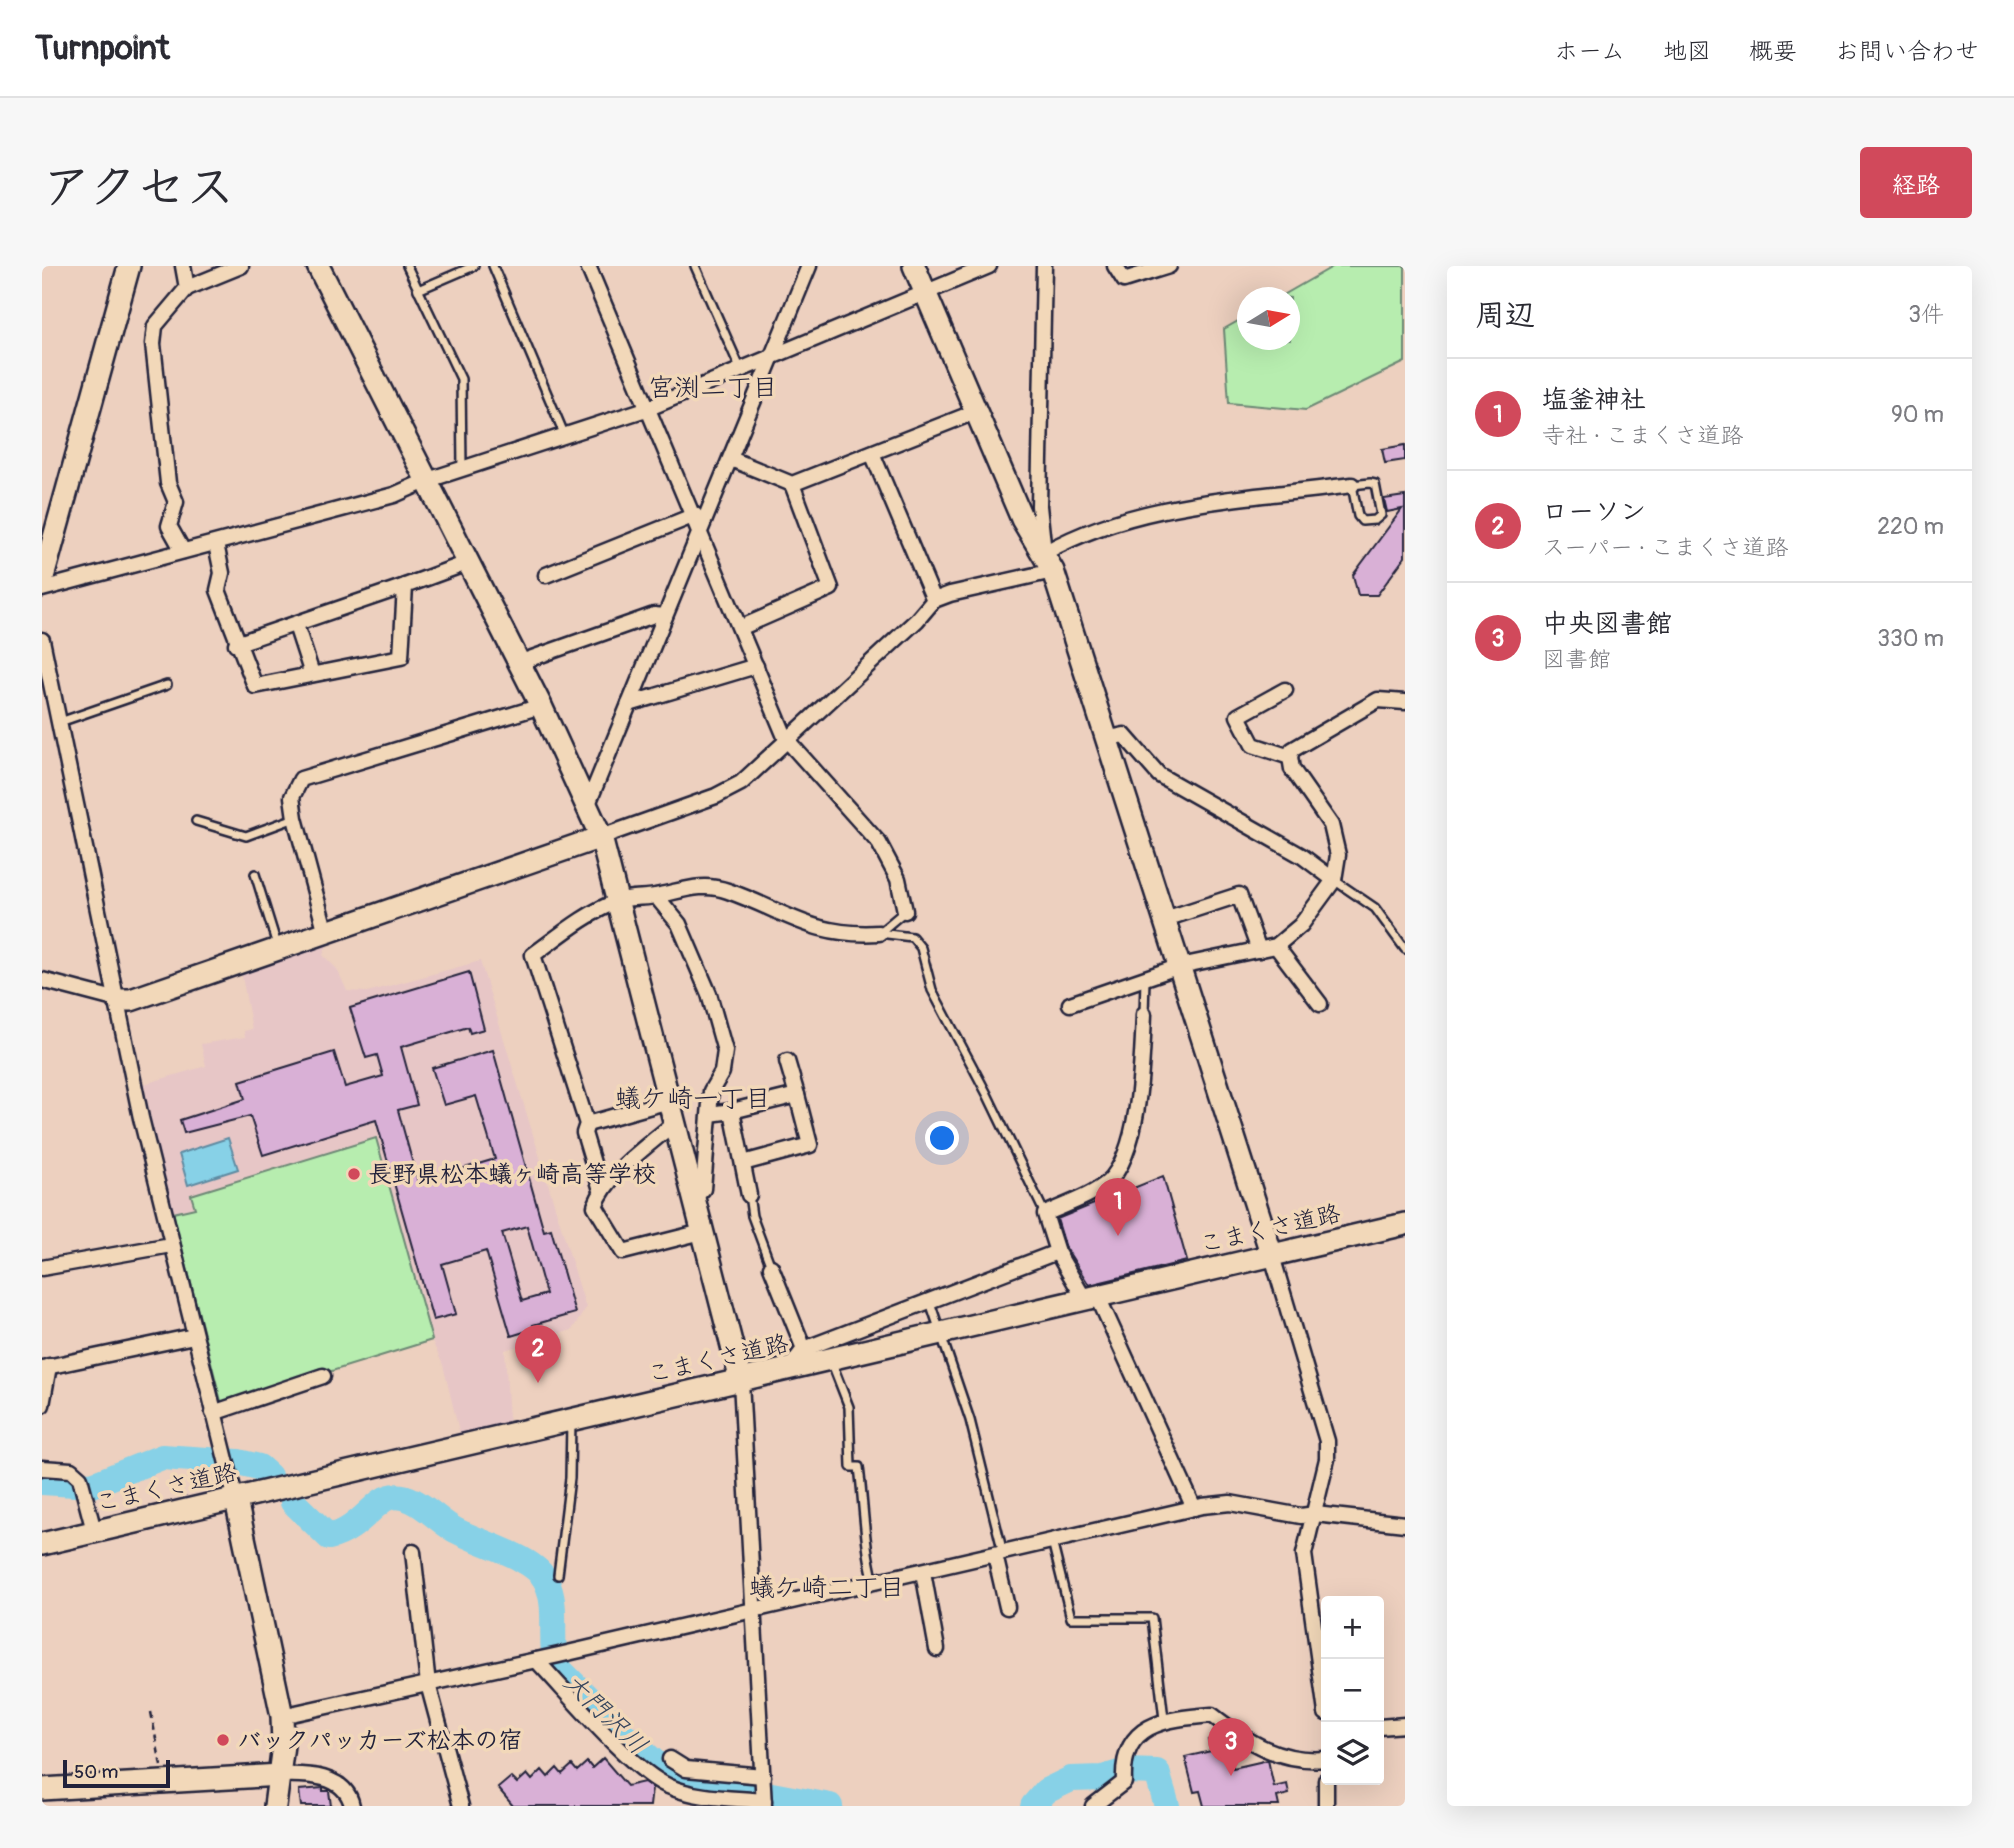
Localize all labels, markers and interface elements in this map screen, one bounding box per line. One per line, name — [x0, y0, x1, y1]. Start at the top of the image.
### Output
text: Turnpoint — [35, 28, 170, 69]
text: ホーム — [1554, 37, 1625, 66]
text: 地図 — [1663, 37, 1711, 66]
text: 概要 — [1749, 37, 1797, 66]
text: お問い合わせ — [1835, 37, 1979, 66]
button: 経路 — [1860, 147, 1972, 218]
text: アクセス — [42, 157, 235, 218]
north arrow — [1237, 287, 1300, 350]
text: 周辺 — [1475, 297, 1535, 334]
text: 3件 — [1908, 300, 1944, 329]
district label: 宮渕二丁目 — [648, 372, 778, 404]
text: 塩釜神社 — [1542, 384, 1646, 416]
text: 1 — [1494, 400, 1503, 429]
text: 90 m — [1891, 400, 1944, 429]
text: 寺社 · こまくさ道路 — [1542, 421, 1743, 450]
text: ローソン — [1542, 496, 1646, 528]
text: 2 — [1492, 512, 1504, 541]
text: 220 m — [1877, 512, 1944, 541]
text: スーパー · こまくさ道路 — [1542, 533, 1789, 562]
text: 中央図書館 — [1542, 608, 1672, 640]
text: 3 — [1492, 624, 1504, 653]
text: 330 m — [1877, 624, 1944, 653]
text: 図書館 — [1542, 645, 1611, 674]
district label: 蟻ケ崎一丁目 — [615, 1083, 771, 1115]
your location — [925, 1121, 959, 1155]
place label: 長野県松本蟻ヶ崎高等学校 — [368, 1160, 656, 1189]
marker: 長野県松本蟻ヶ崎高等学校 — [346, 1166, 362, 1182]
pin: 1 — [1095, 1178, 1141, 1236]
street label: こまくさ道路 — [1197, 1199, 1343, 1259]
pin: 2 — [515, 1325, 561, 1383]
street label: こまくさ道路 — [645, 1329, 791, 1389]
street label: こまくさ道路 — [93, 1458, 239, 1518]
district label: 蟻ケ崎二丁目 — [749, 1572, 905, 1604]
map controls — [1321, 1596, 1384, 1785]
button: + — [1321, 1596, 1384, 1659]
button: − — [1321, 1659, 1384, 1722]
water label: 大門沢川 — [556, 1666, 654, 1762]
pin: 3 — [1208, 1718, 1254, 1776]
button: layers — [1321, 1722, 1384, 1785]
place label: バックパッカーズ松本の宿 — [237, 1726, 523, 1755]
marker: バックパッカーズ松本の宿 — [215, 1732, 231, 1748]
scale bar — [63, 1757, 170, 1789]
text: 50 m — [74, 1760, 118, 1784]

